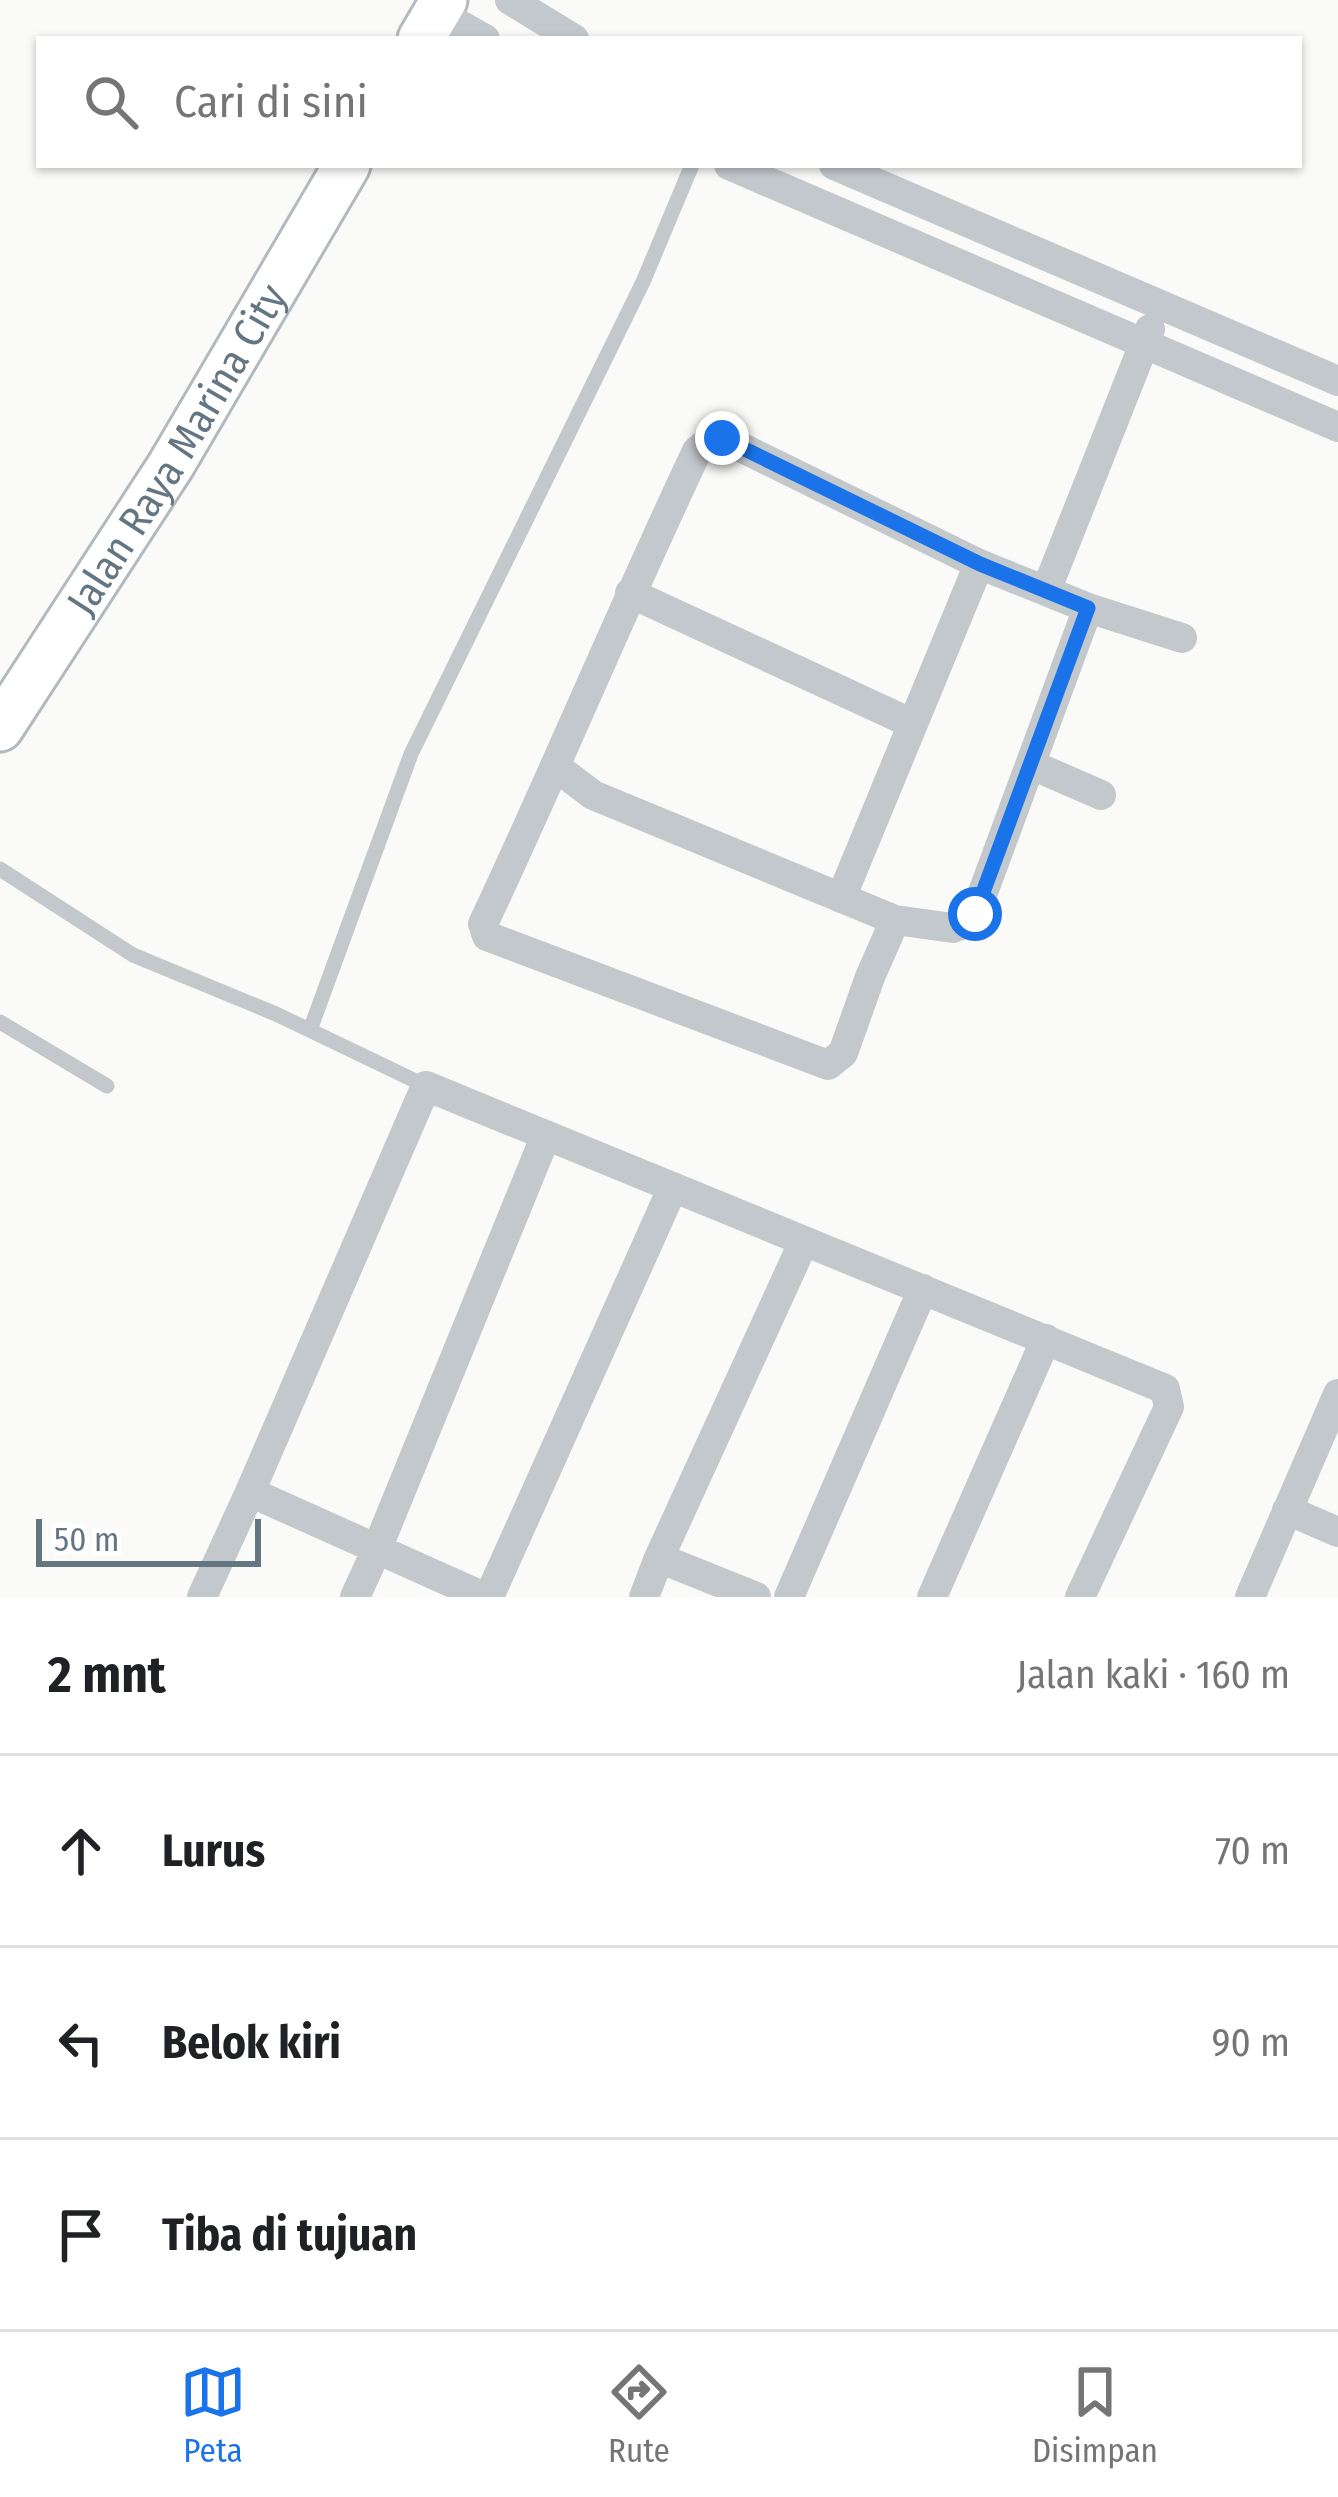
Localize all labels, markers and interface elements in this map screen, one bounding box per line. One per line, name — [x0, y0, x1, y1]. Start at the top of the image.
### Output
search box — [36, 36, 1302, 168]
icon: search — [78, 69, 144, 135]
text: Cari di sini — [174, 75, 368, 129]
street label: Jalan Raya Marina City — [57, 275, 298, 624]
route end — [695, 411, 749, 465]
route start — [948, 887, 1002, 941]
scale bar — [36, 1513, 261, 1566]
text: 50 m — [54, 1520, 119, 1560]
text: 2 mnt — [48, 1644, 166, 1706]
text: Jalan kaki · 160 m — [1016, 1652, 1290, 1698]
icon: ahead — [48, 1818, 114, 1884]
text: Lurus — [162, 1824, 265, 1878]
text: 70 m — [1215, 1828, 1290, 1874]
icon: left — [48, 2010, 114, 2076]
text: Belok kiri — [162, 2016, 341, 2070]
text: 90 m — [1212, 2020, 1290, 2066]
icon: arrive — [48, 2202, 114, 2268]
text: Tiba di tujuan — [162, 2208, 417, 2262]
tab: Peta — [180, 2359, 246, 2471]
tab: Rute — [606, 2359, 672, 2471]
tab: Disimpan — [1032, 2359, 1158, 2471]

